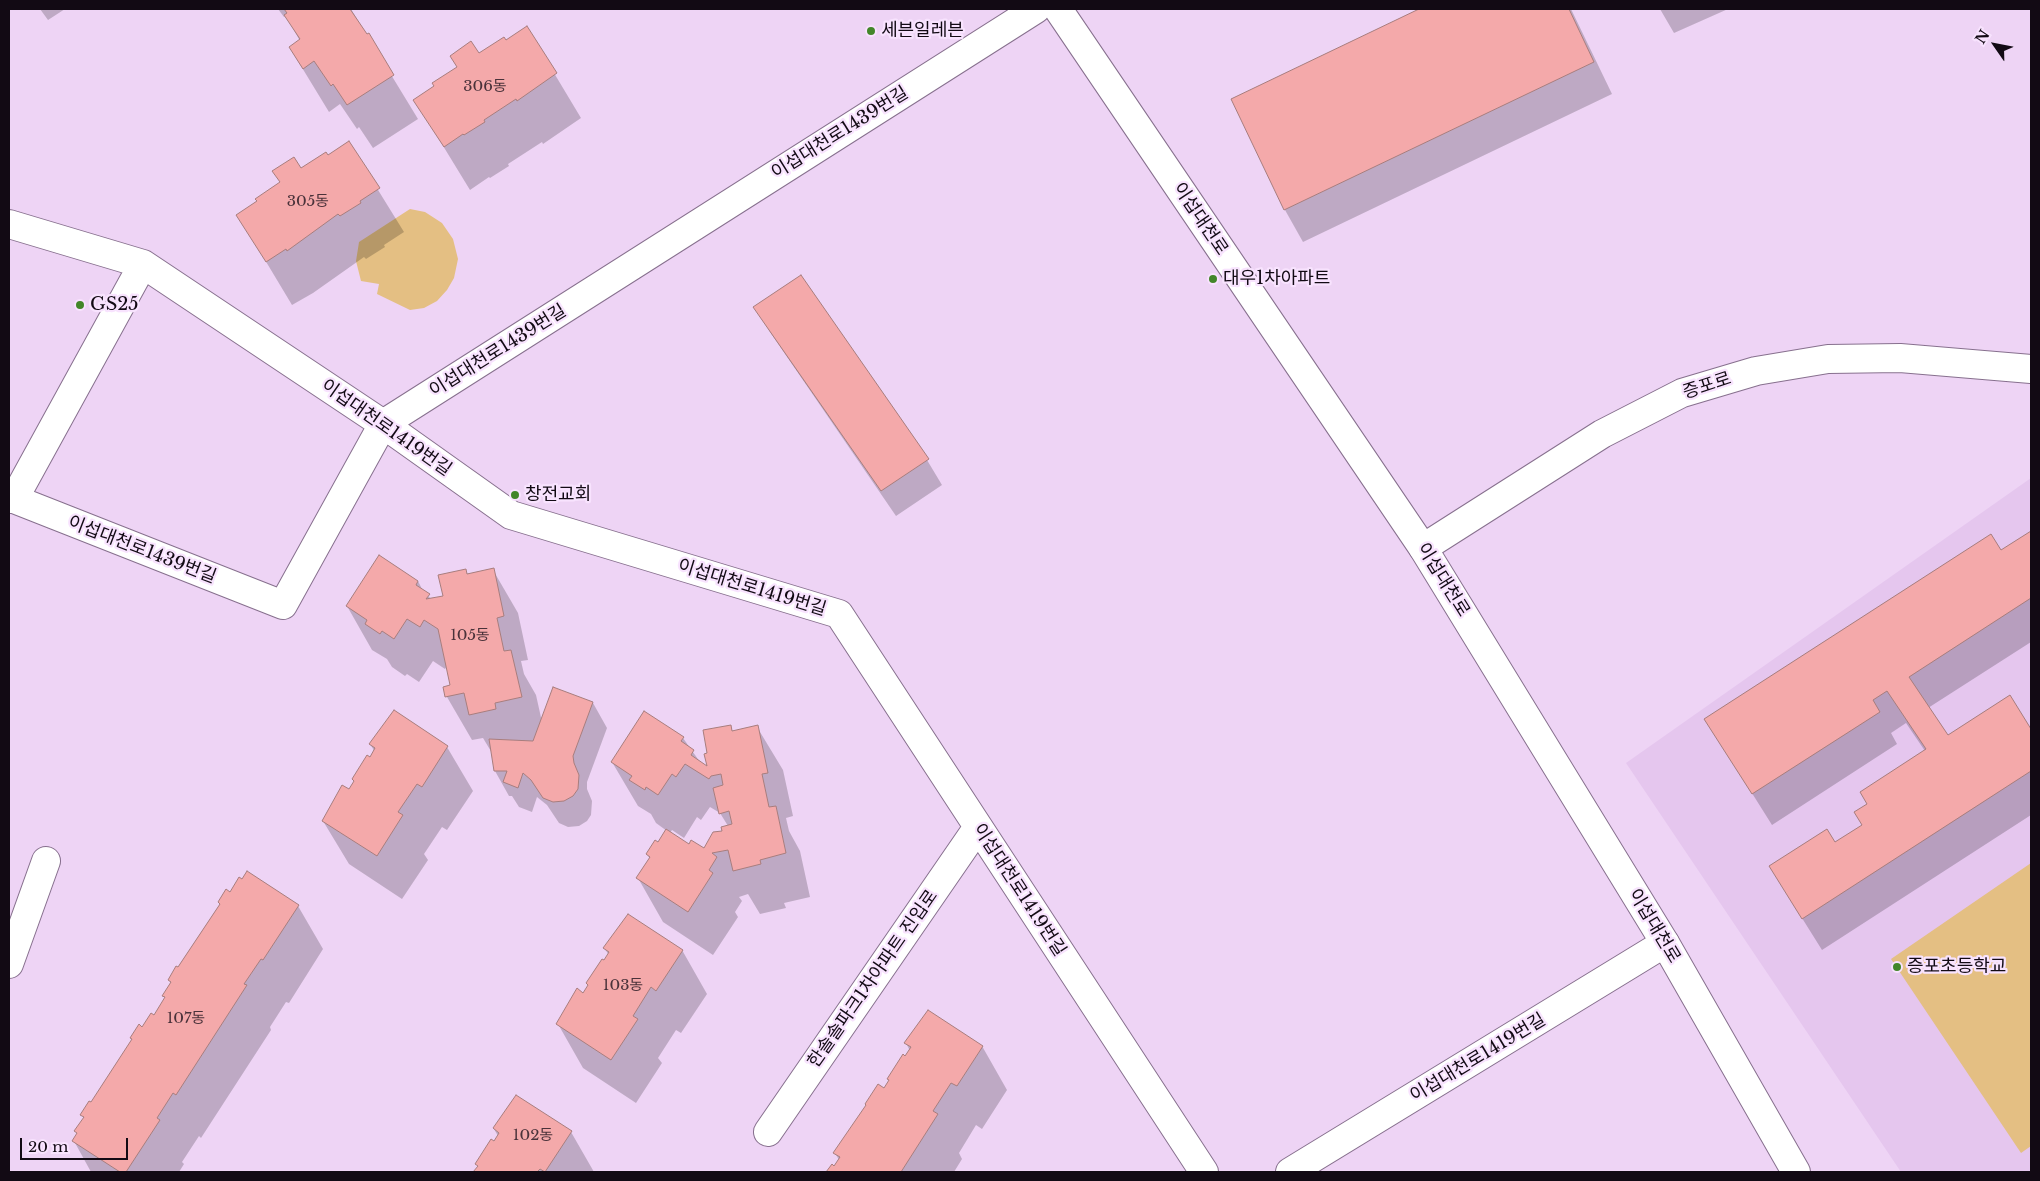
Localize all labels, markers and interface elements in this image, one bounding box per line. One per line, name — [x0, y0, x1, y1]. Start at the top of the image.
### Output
place label: 세븐일레븐 — [881, 20, 964, 42]
north arrow — [1970, 20, 2020, 70]
marker: 세븐일레븐 — [865, 25, 877, 37]
text: N — [1971, 26, 1994, 47]
house number: 306동 — [463, 78, 507, 96]
street label: 이섭대천로1439번길 — [768, 82, 912, 184]
street label: 이섭대천로 — [1168, 179, 1232, 259]
house number: 305동 — [287, 193, 329, 211]
place label: 대우1차아파트 — [1223, 268, 1330, 290]
marker: 대우1차아파트 — [1207, 273, 1219, 285]
place label: GS25 — [90, 294, 139, 316]
marker: GS25 — [74, 299, 86, 311]
street label: 이섭대천로1439번길 — [426, 300, 570, 402]
street label: 증포로 — [1680, 368, 1734, 404]
street label: 이섭대천로1419번길 — [317, 375, 455, 481]
place label: 창전교회 — [525, 484, 591, 506]
marker: 창전교회 — [509, 489, 521, 501]
street label: 이섭대천로1439번길 — [65, 512, 219, 588]
street label: 이섭대천로 — [1412, 539, 1474, 621]
street label: 이섭대천로1419번길 — [675, 555, 829, 621]
house number: 105동 — [450, 627, 490, 645]
street label: 이섭대천로1419번길 — [968, 820, 1070, 960]
street label: 이섭대천로 — [1623, 885, 1685, 967]
street label: 한솔솔파크1차아파트 진입로 — [803, 886, 943, 1072]
place label: 증포초등학교 — [1907, 956, 2006, 978]
marker: 증포초등학교 — [1891, 961, 1903, 973]
house number: 103동 — [603, 977, 643, 995]
street label: 이섭대천로1419번길 — [1406, 1009, 1550, 1107]
house number: 107동 — [167, 1010, 205, 1028]
house number: 102동 — [513, 1127, 553, 1145]
scale bar — [22, 1128, 130, 1160]
text: 20 m — [28, 1137, 68, 1156]

